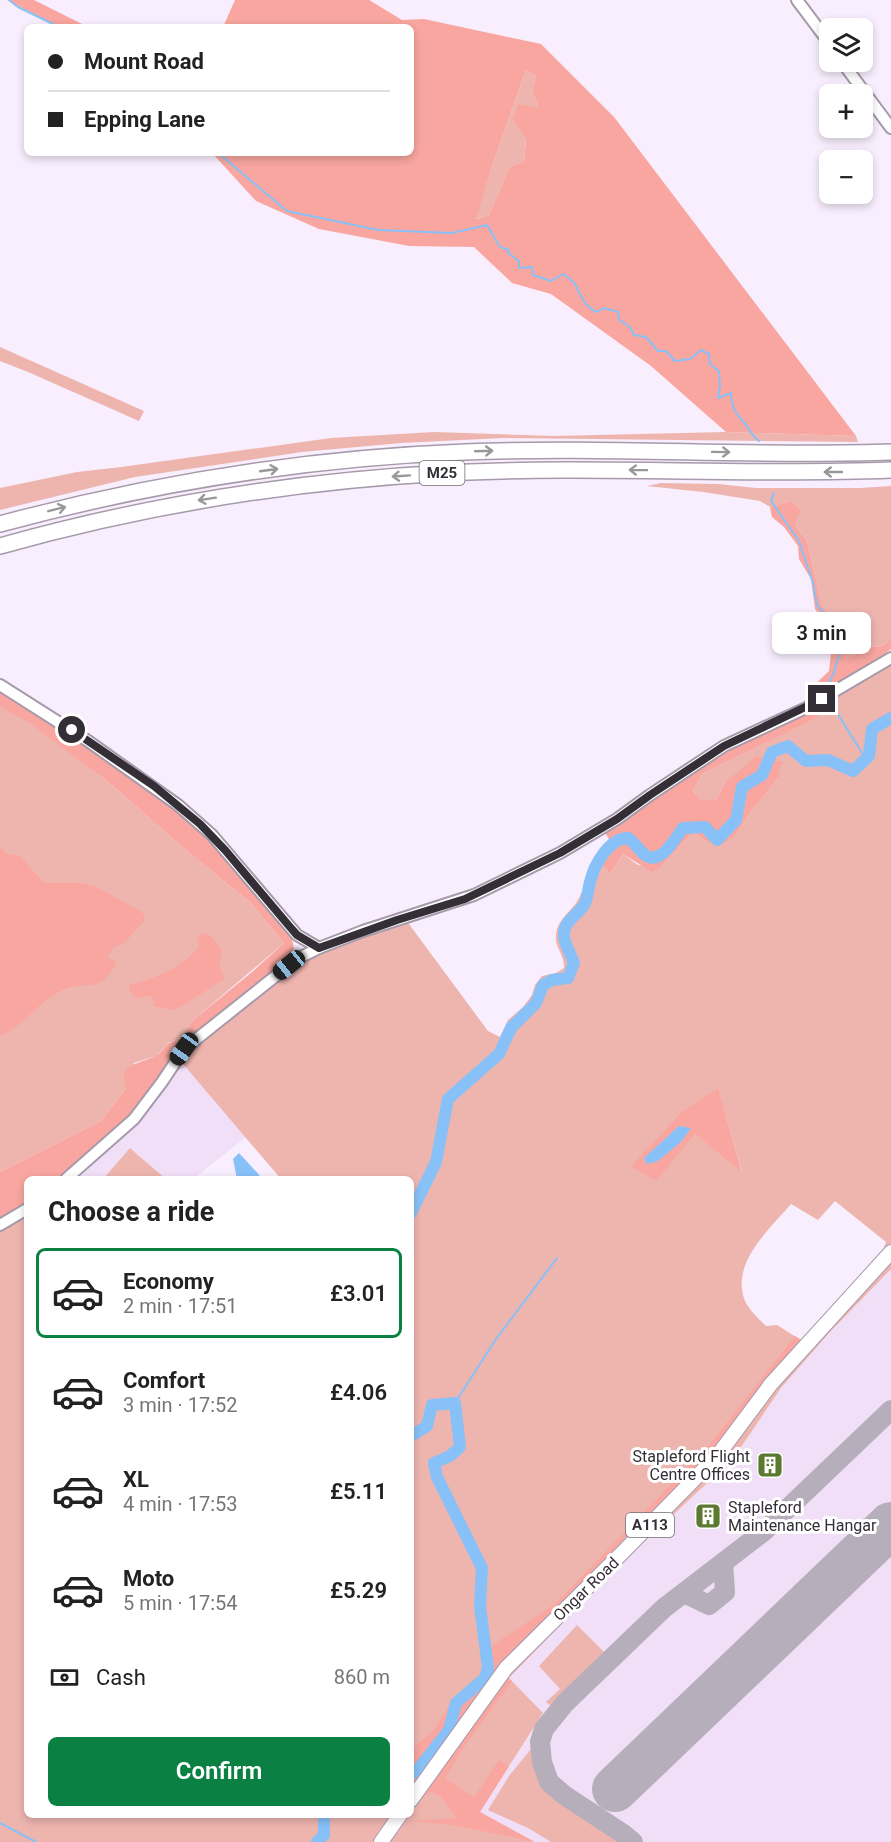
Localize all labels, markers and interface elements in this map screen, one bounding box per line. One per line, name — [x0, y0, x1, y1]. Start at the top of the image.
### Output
map controls — [819, 18, 873, 204]
button: layers — [819, 18, 873, 72]
text: Mount Road — [84, 49, 204, 74]
button: + — [819, 84, 873, 138]
text: Epping Lane — [84, 107, 205, 132]
button: − — [819, 150, 873, 204]
one-way arrow — [474, 446, 494, 457]
one-way arrow — [711, 447, 731, 458]
road number: M25 — [420, 461, 464, 485]
one-way arrow — [259, 464, 278, 475]
one-way arrow — [628, 464, 648, 476]
one-way arrow — [823, 466, 843, 478]
one-way arrow — [391, 471, 411, 482]
one-way arrow — [198, 494, 218, 505]
one-way arrow — [47, 503, 66, 515]
callout: 3 min — [772, 612, 872, 654]
text: 3 min — [796, 621, 847, 645]
route end — [808, 685, 835, 712]
route start — [58, 716, 85, 743]
car — [269, 947, 309, 983]
car — [166, 1029, 202, 1069]
text: Choose a ride — [48, 1196, 214, 1228]
icon: car — [51, 1266, 105, 1320]
text: Economy — [123, 1269, 214, 1294]
text: £3.01 — [330, 1281, 387, 1306]
text: 2 min · 17:51 — [123, 1294, 238, 1318]
icon: car — [51, 1365, 105, 1419]
text: Comfort — [123, 1368, 205, 1393]
text: £4.06 — [330, 1380, 387, 1405]
text: 3 min · 17:52 — [123, 1393, 238, 1417]
place label: Stapleford Flight Centre Offices — [633, 1447, 750, 1484]
building icon: Stapleford Flight Centre Offices — [755, 1450, 785, 1480]
icon: car — [51, 1464, 105, 1518]
text: XL — [123, 1467, 149, 1492]
text: £5.11 — [330, 1479, 387, 1504]
text: 4 min · 17:53 — [123, 1492, 238, 1516]
place label: Stapleford Maintenance Hangar — [728, 1498, 877, 1535]
building icon: Stapleford Maintenance Hangar — [693, 1501, 723, 1531]
road number: A113 — [626, 1513, 674, 1537]
street label: Ongar Road — [549, 1553, 623, 1625]
icon: car — [51, 1563, 105, 1617]
text: Moto — [123, 1566, 174, 1591]
text: £5.29 — [330, 1578, 387, 1603]
text: 5 min · 17:54 — [123, 1591, 238, 1615]
icon: cash — [48, 1661, 81, 1694]
text: Cash — [96, 1665, 146, 1690]
text: 860 m — [334, 1665, 390, 1689]
button: Confirm — [48, 1737, 390, 1806]

